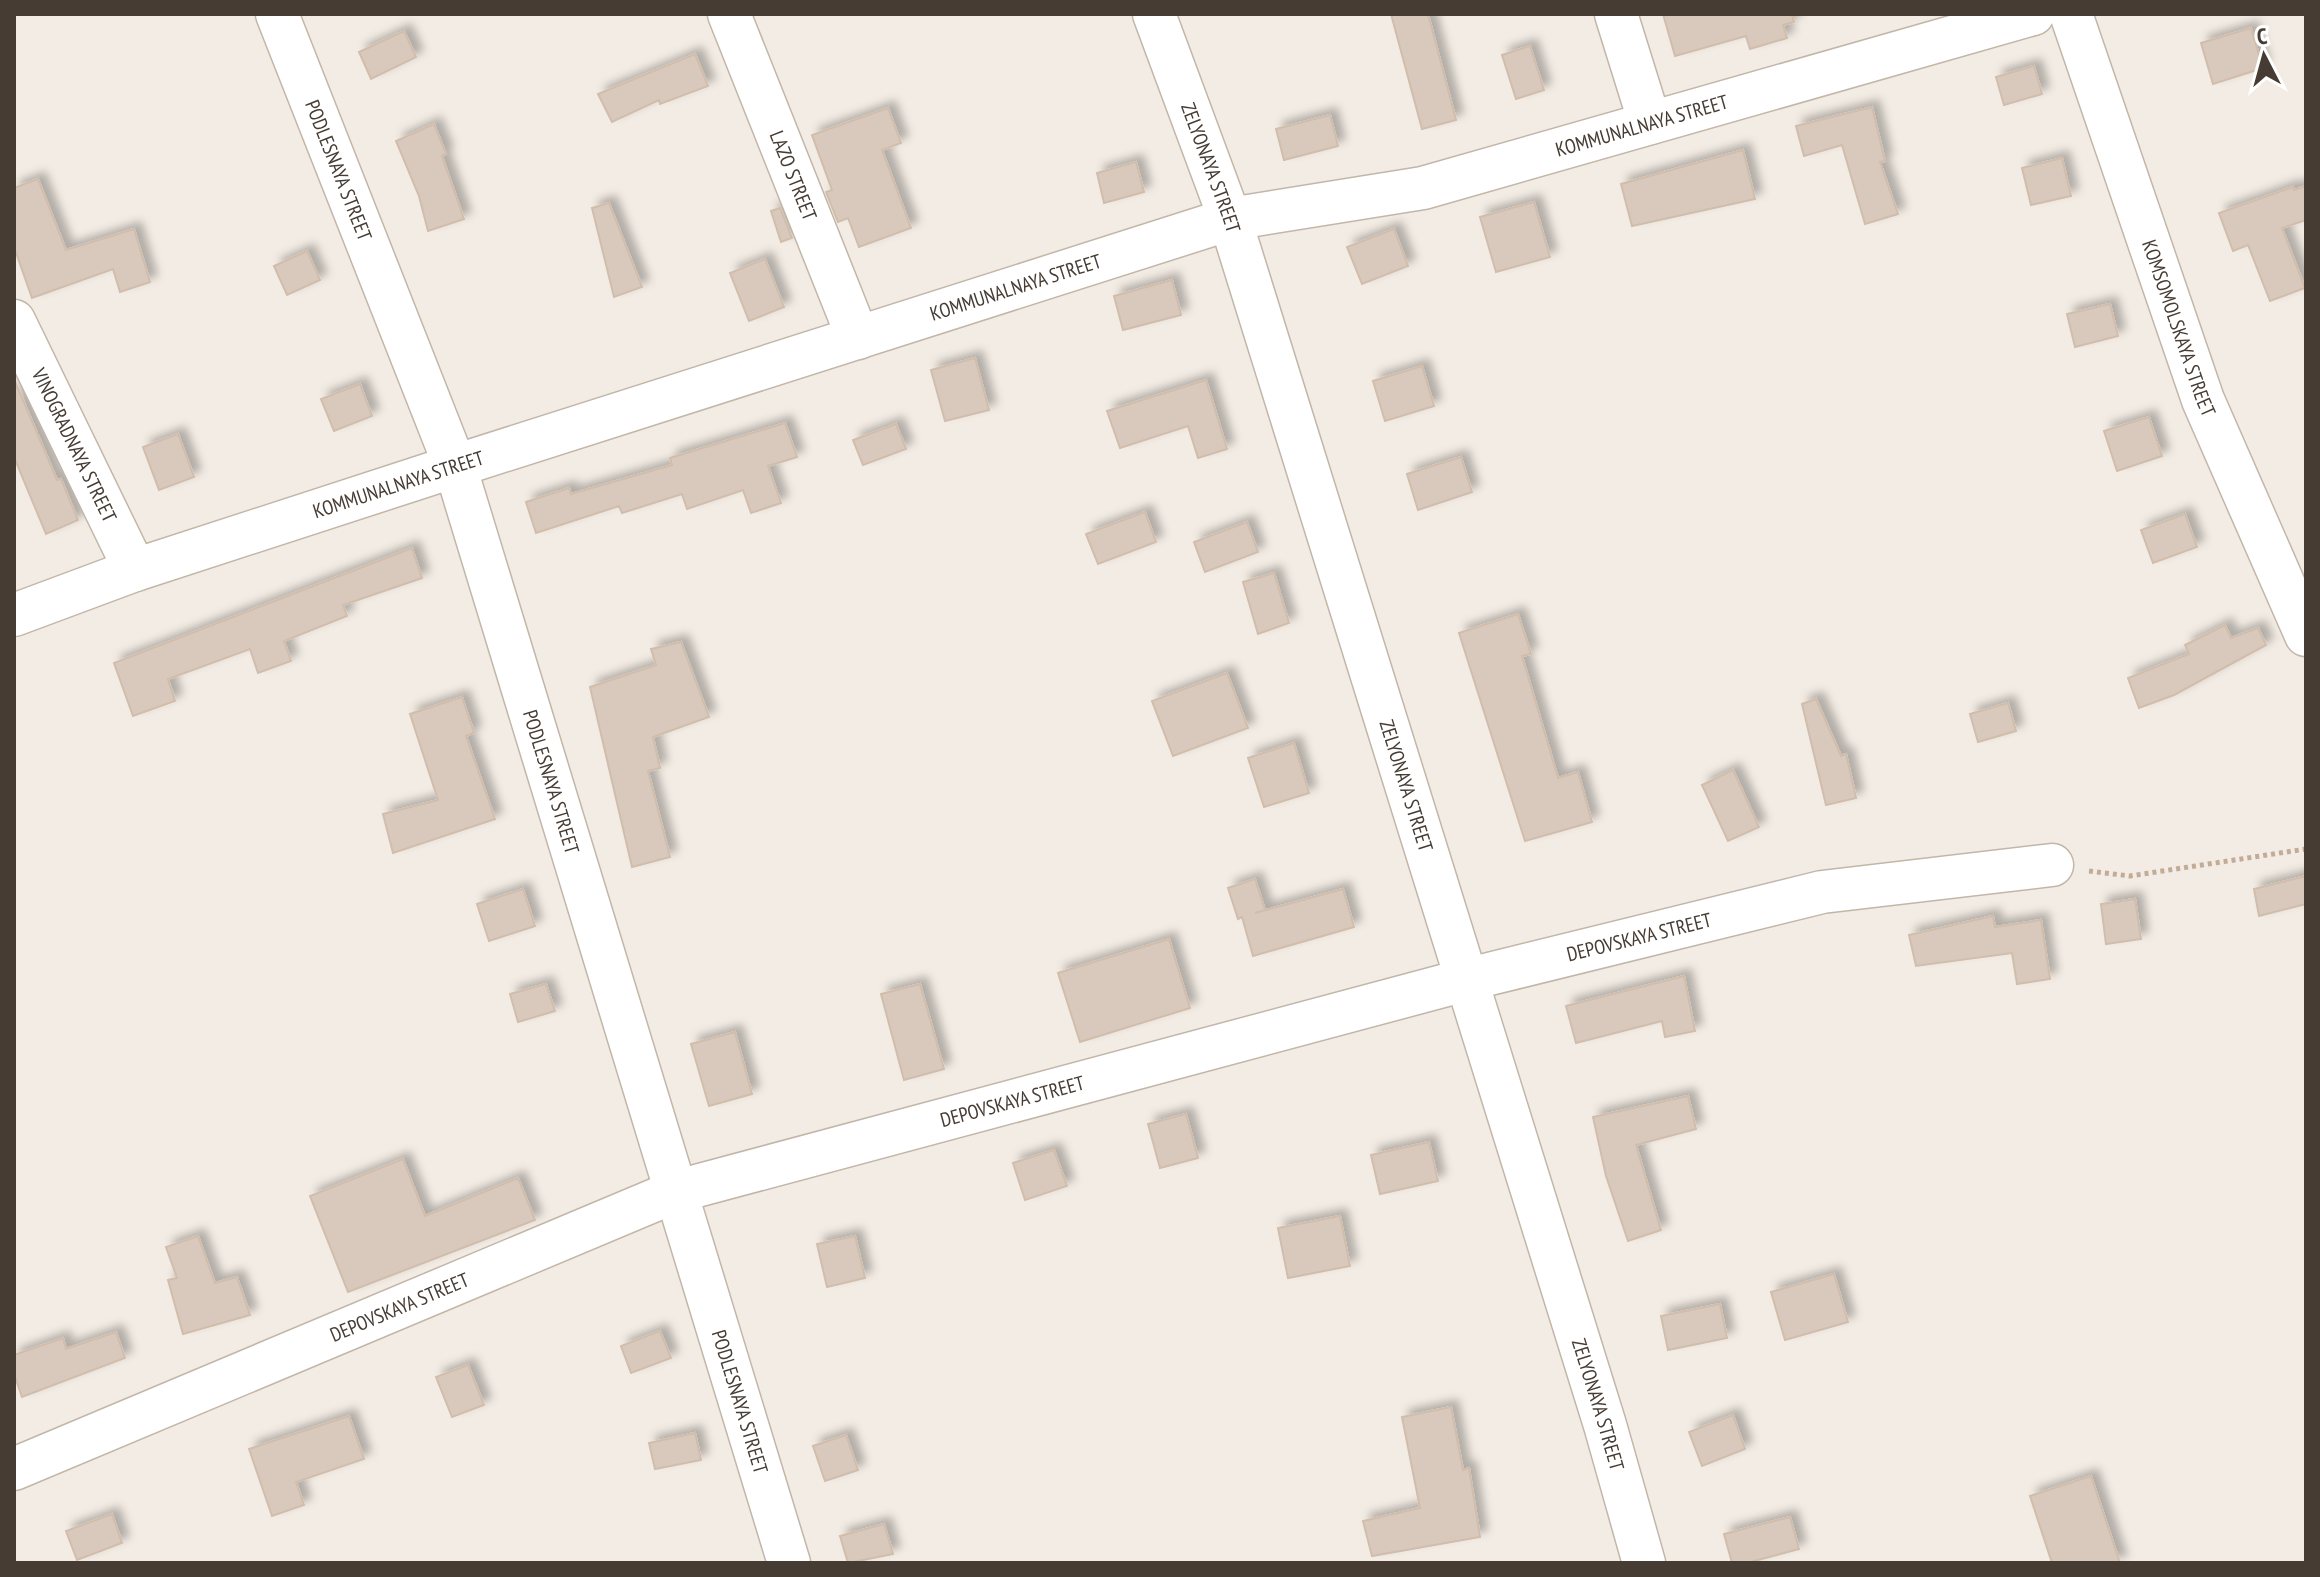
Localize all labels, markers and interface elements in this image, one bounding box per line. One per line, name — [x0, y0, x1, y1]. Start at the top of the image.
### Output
north arrow — [2224, 16, 2304, 96]
text: С — [2255, 22, 2268, 51]
street label: KOMMUNALNAYA STREET — [1553, 89, 1731, 163]
street label: PODLESNAYA STREET — [299, 96, 378, 244]
street label: ZELYONAYA STREET — [1175, 99, 1246, 236]
street label: LAZO STREET — [764, 127, 823, 224]
street label: KOMSOMOLSKAYA STREET — [2136, 236, 2222, 421]
street label: KOMMUNALNAYA STREET — [927, 248, 1105, 327]
street label: VINOGRADNAYA STREET — [25, 363, 123, 526]
street label: KOMMUNALNAYA STREET — [310, 445, 487, 524]
street label: PODLESNAYA STREET — [517, 707, 585, 857]
street label: ZELYONAYA STREET — [1373, 716, 1439, 855]
street label: DEPOVSKAYA STREET — [1564, 907, 1714, 967]
street label: DEPOVSKAYA STREET — [937, 1070, 1087, 1133]
street label: DEPOVSKAYA STREET — [326, 1267, 473, 1348]
street label: PODLESNAYA STREET — [706, 1327, 774, 1477]
street label: ZELYONAYA STREET — [1566, 1335, 1630, 1474]

